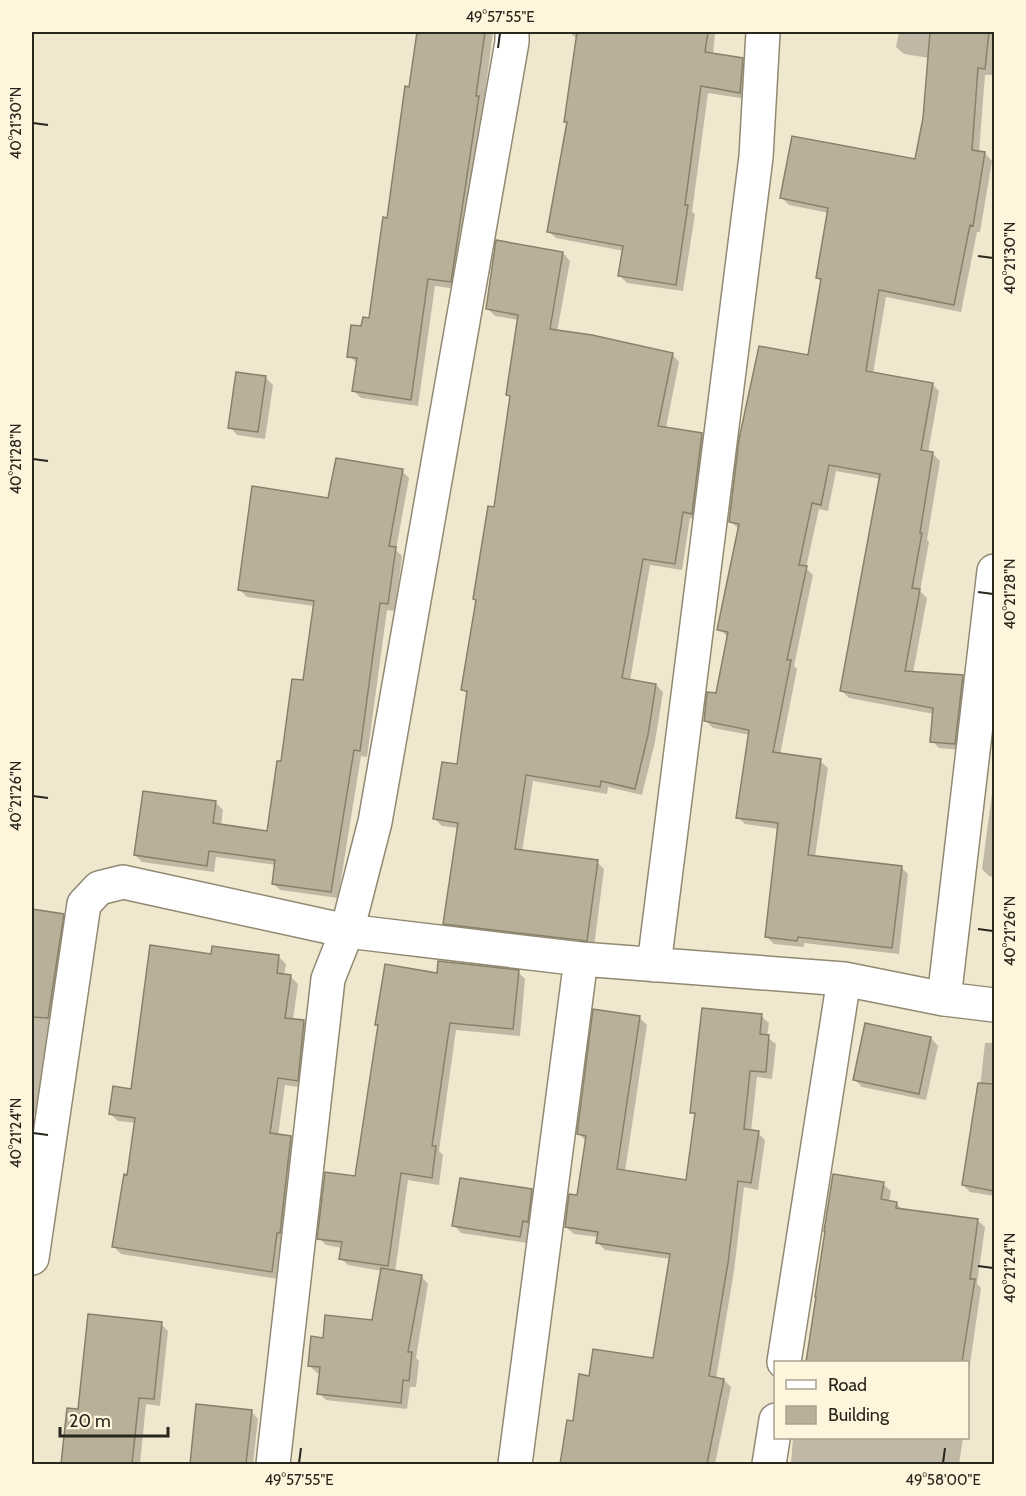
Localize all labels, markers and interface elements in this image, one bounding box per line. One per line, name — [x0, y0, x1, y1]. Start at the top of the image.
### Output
text: 49°57'55"E — [465, 8, 535, 26]
text: 40°21'30"N — [7, 87, 25, 159]
text: 40°21'30"N — [1001, 222, 1019, 294]
text: 40°21'28"N — [7, 423, 25, 495]
text: 40°21'28"N — [1001, 558, 1019, 630]
text: 40°21'26"N — [7, 761, 25, 831]
text: 40°21'26"N — [1001, 896, 1019, 966]
text: 40°21'24"N — [7, 1098, 25, 1168]
text: 40°21'24"N — [1001, 1233, 1019, 1303]
legend — [774, 1361, 969, 1439]
text: Road — [828, 1374, 867, 1396]
scale bar — [60, 1400, 168, 1438]
text: Building — [828, 1404, 890, 1426]
text: 20 m — [69, 1410, 111, 1432]
text: 49°57'55"E — [264, 1471, 334, 1489]
text: 49°58'00"E — [905, 1471, 981, 1489]

